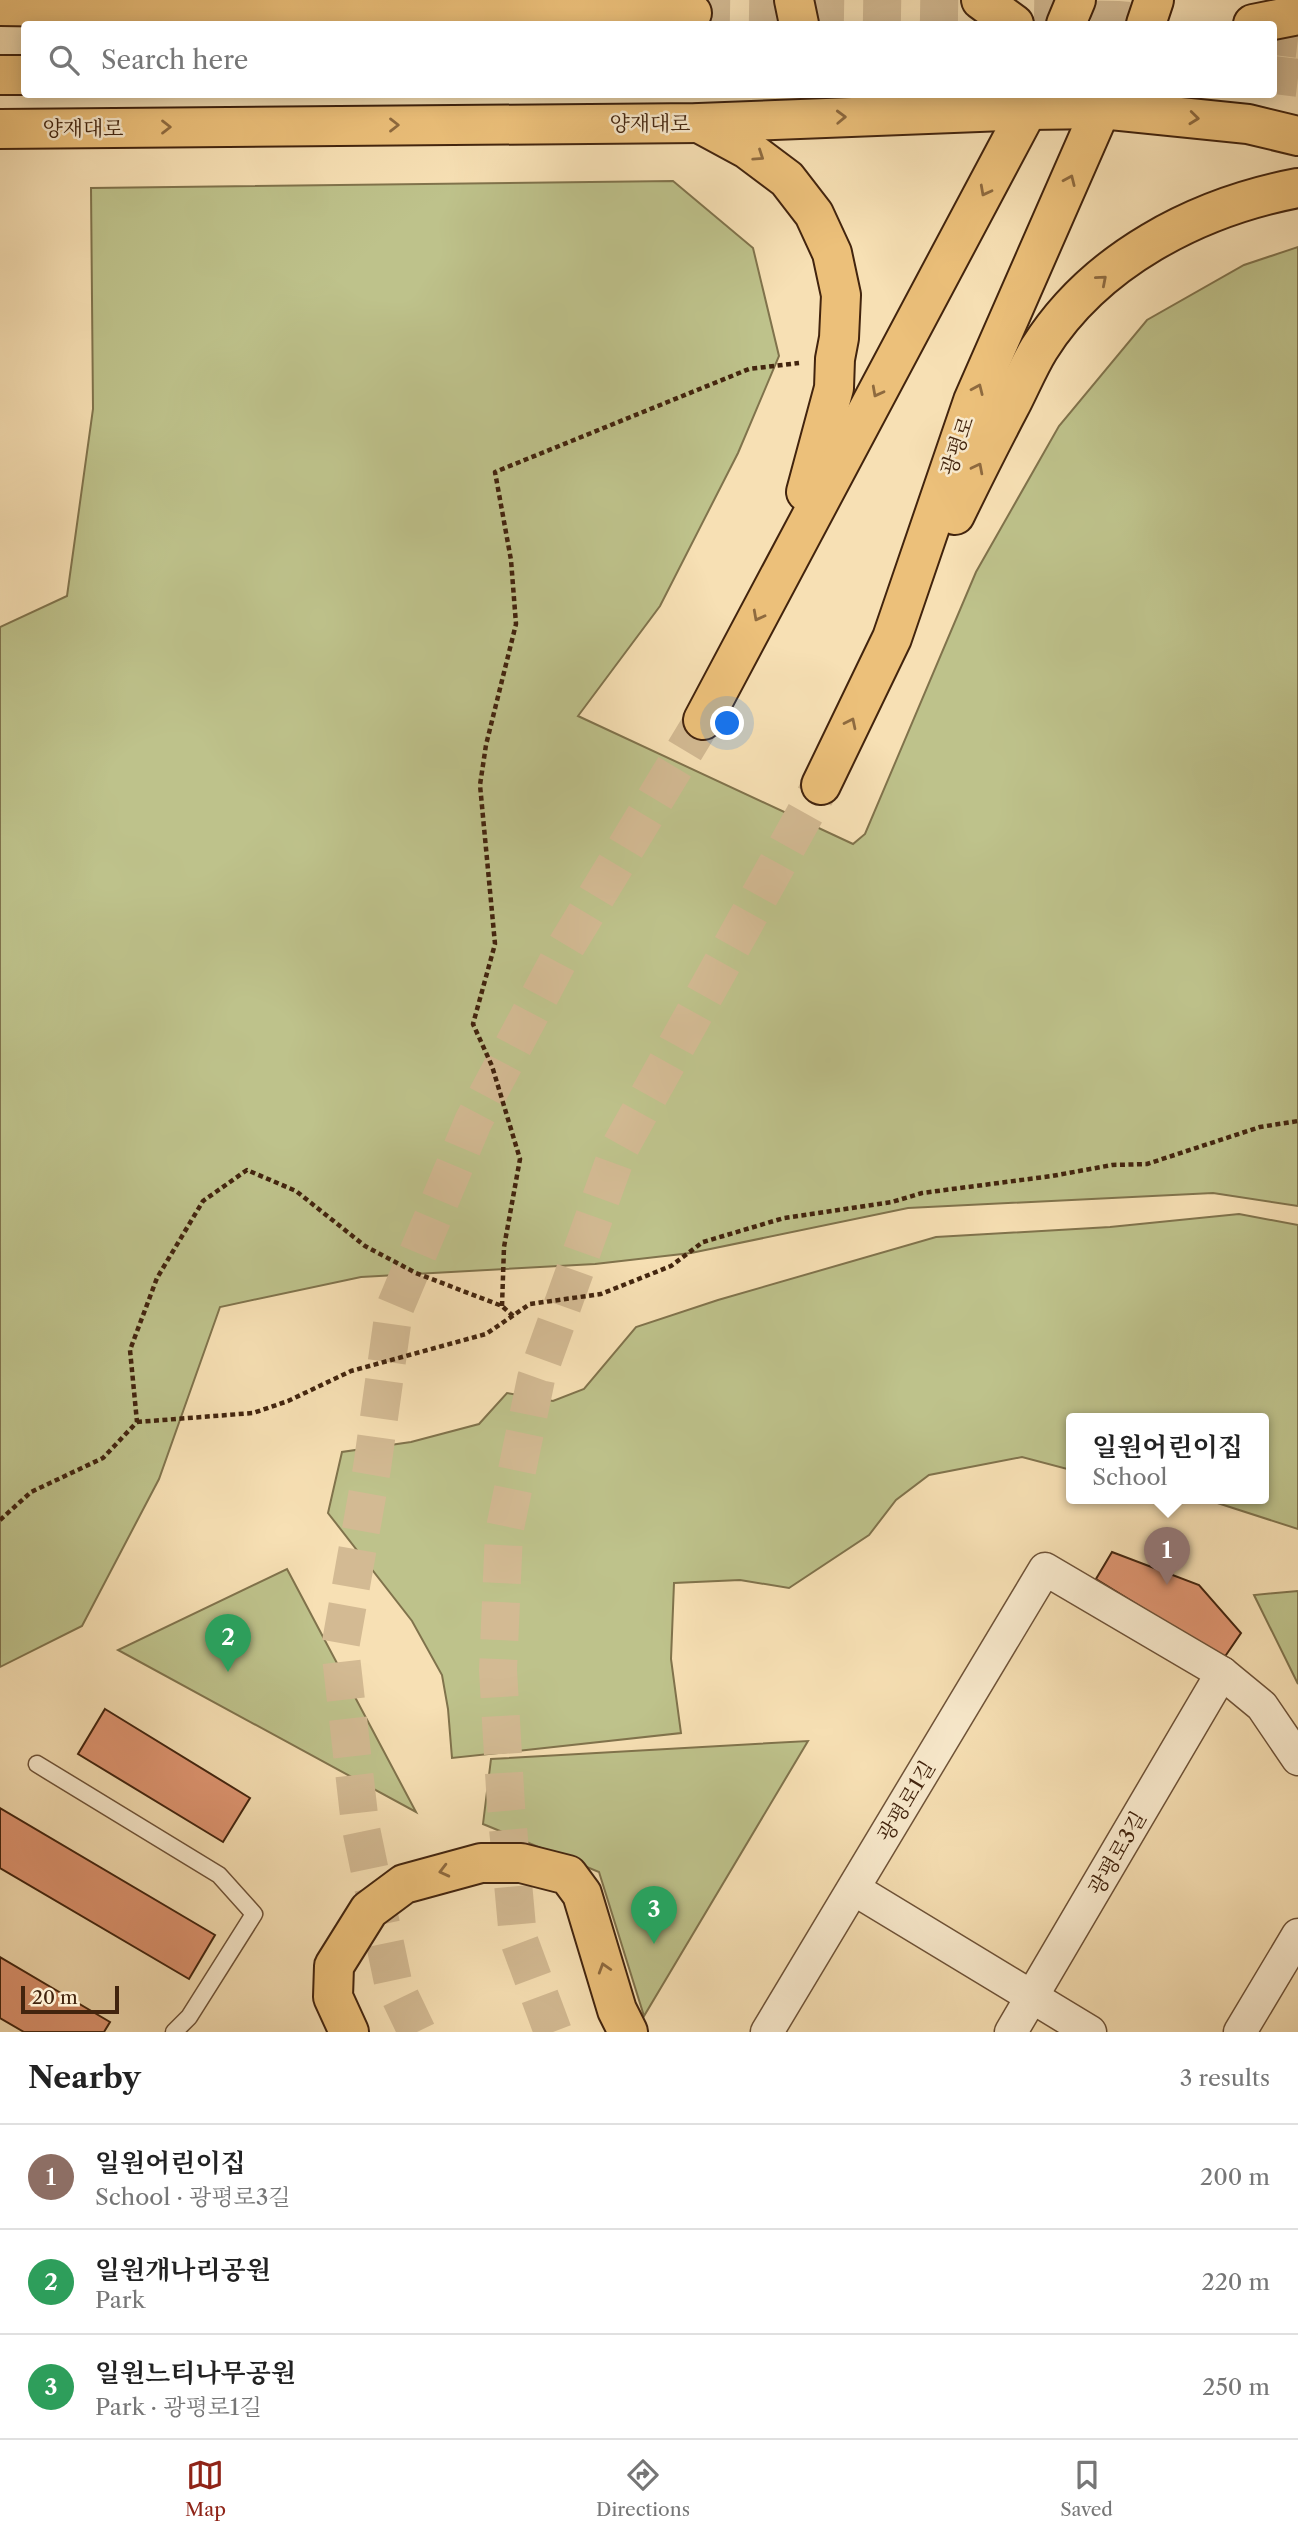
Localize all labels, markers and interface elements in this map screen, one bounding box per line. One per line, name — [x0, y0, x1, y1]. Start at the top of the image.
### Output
search box — [21, 21, 1277, 98]
icon: search — [45, 41, 83, 79]
text: Search here — [101, 44, 248, 76]
one-way arrow — [836, 109, 847, 124]
street label: 양재대로 — [609, 111, 691, 136]
one-way arrow — [1188, 111, 1199, 126]
street label: 양재대로 — [42, 116, 124, 141]
one-way arrow — [388, 118, 399, 133]
one-way arrow — [161, 119, 172, 135]
one-way arrow — [751, 148, 764, 161]
one-way arrow — [1062, 175, 1076, 188]
one-way arrow — [980, 184, 993, 197]
one-way arrow — [1093, 276, 1106, 288]
one-way arrow — [970, 383, 984, 396]
one-way arrow — [872, 385, 886, 397]
street label: 광평로 — [935, 413, 979, 479]
one-way arrow — [970, 463, 984, 475]
one-way arrow — [752, 609, 766, 621]
your location — [710, 706, 744, 740]
one-way arrow — [842, 718, 856, 730]
popup — [1066, 1413, 1269, 1504]
text: 일원어린이집 — [1092, 1431, 1243, 1463]
text: School — [1092, 1463, 1167, 1491]
pin: 1 — [1144, 1527, 1190, 1585]
pin: 2 — [205, 1614, 251, 1672]
street label: 광평로1길 — [872, 1756, 940, 1846]
street label: 광평로3길 — [1083, 1807, 1151, 1899]
one-way arrow — [438, 1863, 450, 1877]
pin: 3 — [631, 1886, 677, 1944]
one-way arrow — [598, 1963, 613, 1975]
scale bar — [21, 1983, 119, 2015]
text: 20 m — [32, 1986, 78, 2009]
text: Nearby — [28, 2059, 141, 2096]
text: 3 results — [1180, 2064, 1270, 2092]
text: 일원어린이집 — [95, 2147, 246, 2179]
text: 1 — [46, 2163, 56, 2191]
text: 200 m — [1200, 2163, 1270, 2191]
text: School · 광평로3길 — [95, 2183, 291, 2211]
text: 일원개나리공원 — [95, 2254, 271, 2286]
text: 2 — [44, 2268, 58, 2296]
text: 220 m — [1201, 2268, 1270, 2296]
text: Park — [95, 2286, 145, 2314]
text: 일원느티나무공원 — [95, 2357, 296, 2389]
text: 3 — [45, 2373, 58, 2401]
text: 250 m — [1202, 2373, 1270, 2401]
text: Park · 광평로1길 — [95, 2393, 262, 2421]
tab: Map — [185, 2456, 226, 2521]
tab: Directions — [596, 2456, 690, 2521]
tab: Saved — [1060, 2456, 1113, 2521]

